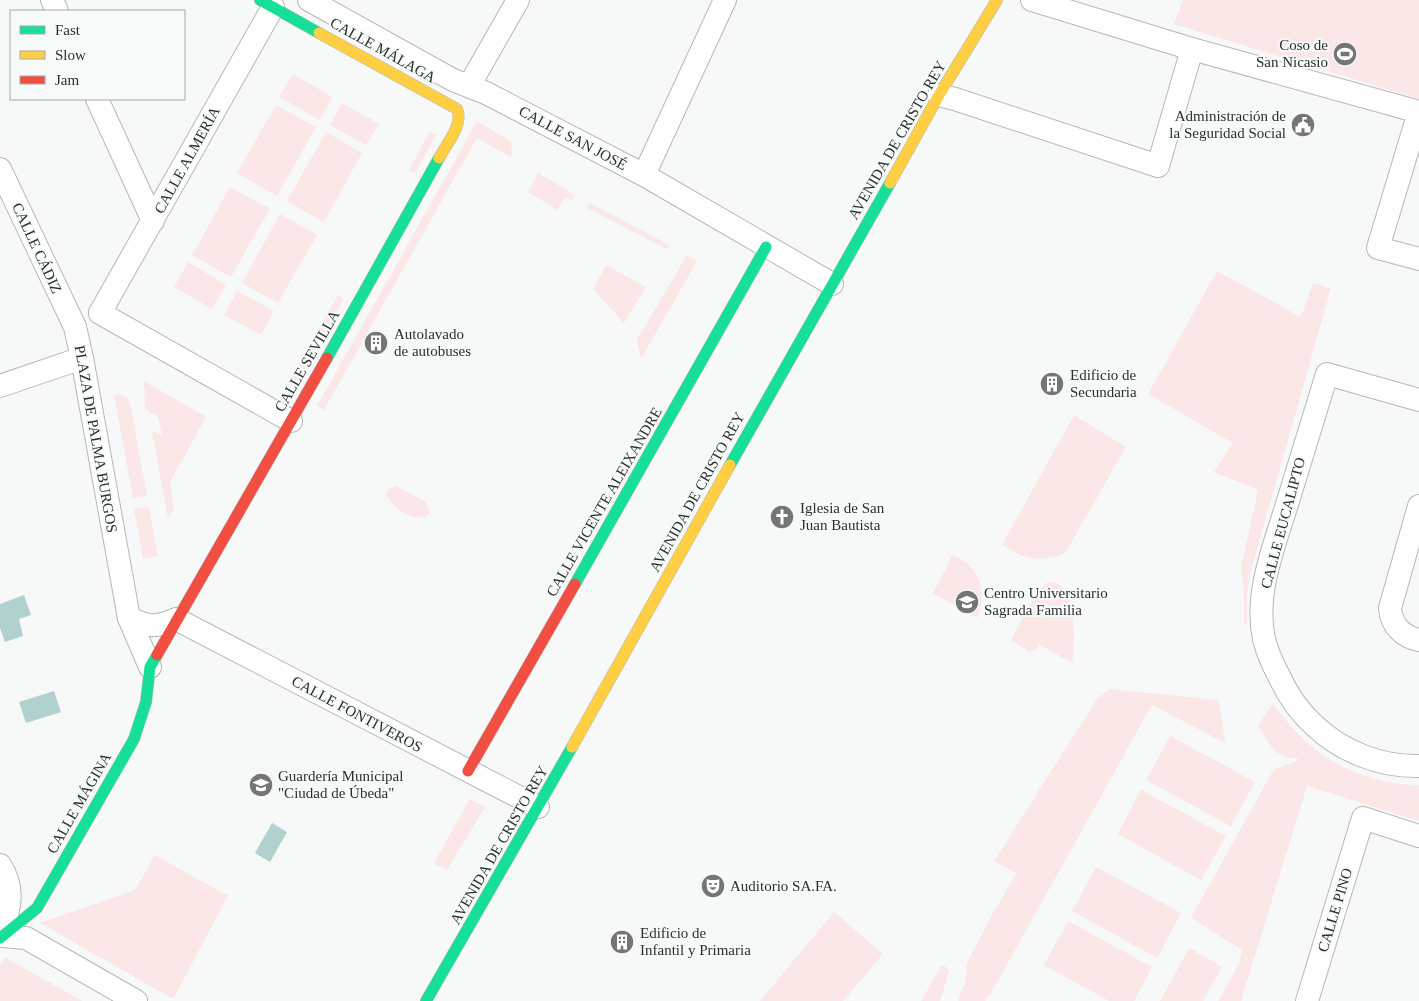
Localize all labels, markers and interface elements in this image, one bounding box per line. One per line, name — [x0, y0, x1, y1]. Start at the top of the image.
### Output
legend — [10, 10, 185, 100]
street label: CALLE MÁLAGA — [328, 14, 439, 86]
text: Fast — [55, 22, 81, 38]
place label: Coso de San Nicasio — [1256, 37, 1328, 70]
sports icon: Coso de San Nicasio — [1332, 41, 1358, 67]
text: Slow — [55, 47, 86, 63]
street label: AVENIDA DE CRISTO REY — [845, 58, 949, 222]
text: Jam — [55, 72, 79, 88]
street label: CALLE SAN JOSÉ — [516, 103, 630, 173]
street label: CALLE ALMERÍA — [151, 104, 223, 216]
place label: Administración de la Seguridad Social — [1169, 108, 1286, 141]
public building icon: Administración de la Seguridad Social — [1290, 112, 1316, 138]
street label: CALLE CÁDIZ — [9, 200, 65, 296]
street label: CALLE SEVILLA — [271, 307, 343, 415]
place label: Autolavado de autobuses — [394, 326, 471, 359]
building icon: Autolavado de autobuses — [363, 330, 389, 356]
street label: PLAZA DE PALMA BURGOS — [72, 344, 120, 534]
place label: Edificio de Secundaria — [1070, 367, 1137, 400]
building icon: Edificio de Secundaria — [1039, 371, 1065, 397]
street label: CALLE VICENTE ALEIXANDRE — [543, 405, 665, 599]
street label: AVENIDA DE CRISTO REY — [646, 409, 748, 575]
street label: CALLE EUCALIPTO — [1258, 456, 1308, 590]
place label: Iglesia de San Juan Bautista — [800, 500, 885, 533]
church icon: Iglesia de San Juan Bautista — [769, 504, 795, 530]
place label: Centro Universitario Sagrada Familia — [984, 585, 1108, 618]
school or university icon: Centro Universitario Sagrada Familia — [954, 589, 980, 615]
street label: CALLE FONTIVEROS — [289, 673, 425, 755]
street label: CALLE MÁGINA — [44, 750, 114, 856]
street label: AVENIDA DE CRISTO REY — [447, 763, 551, 927]
place label: Guardería Municipal "Ciudad de Úbeda" — [278, 768, 403, 801]
school or university icon: Guardería Municipal "Ciudad de Úbeda" — [248, 772, 274, 798]
street label: CALLE PINO — [1315, 866, 1355, 954]
theatre icon: Auditorio SA.FA. — [700, 873, 726, 899]
place label: Auditorio SA.FA. — [730, 878, 837, 894]
place label: Edificio de Infantil y Primaria — [640, 925, 751, 958]
building icon: Edificio de Infantil y Primaria — [609, 929, 635, 955]

